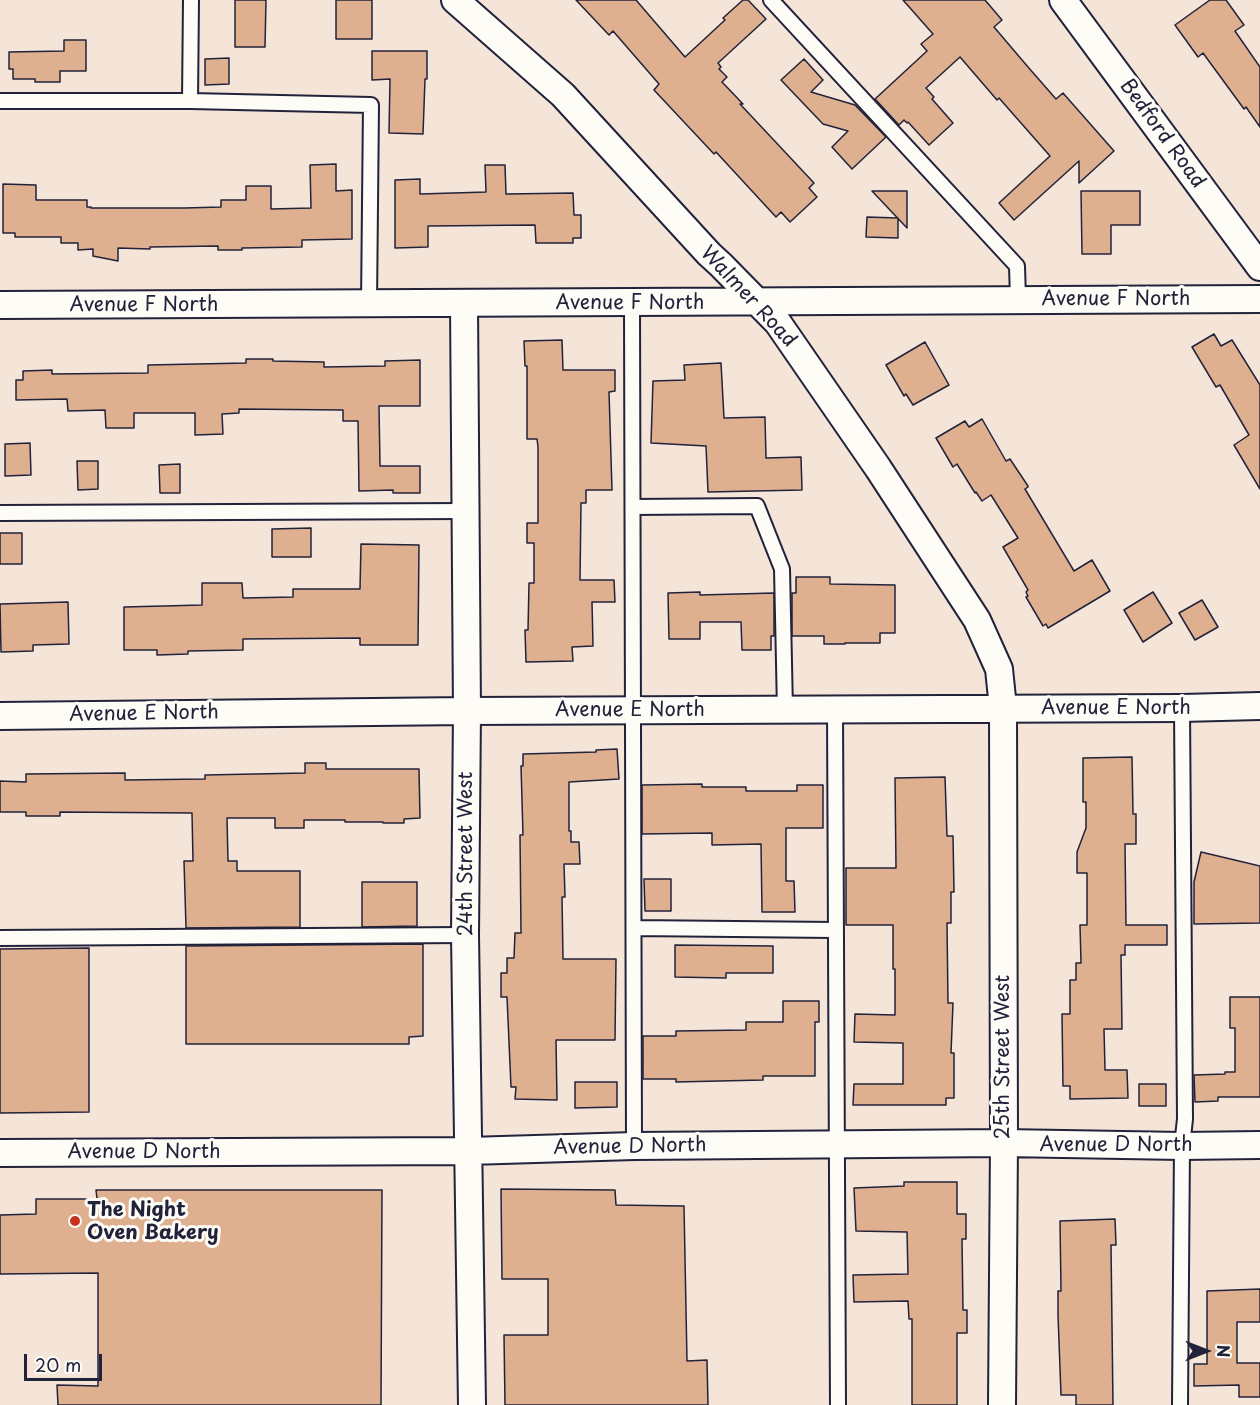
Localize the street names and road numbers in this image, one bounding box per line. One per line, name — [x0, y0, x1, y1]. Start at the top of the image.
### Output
street label: Bedford Road — [1114, 75, 1210, 193]
street label: Walmer Road — [695, 241, 801, 353]
street label: Avenue F North — [1042, 287, 1190, 311]
street label: Avenue F North — [556, 291, 704, 315]
street label: Avenue F North — [70, 293, 218, 317]
street label: Avenue E North — [1041, 696, 1191, 720]
street label: Avenue E North — [555, 698, 705, 722]
street label: Avenue E North — [69, 701, 219, 727]
street label: 24th Street West — [454, 772, 478, 936]
street label: 25th Street West — [991, 975, 1015, 1139]
street label: Avenue D North — [1039, 1133, 1193, 1157]
street label: Avenue D North — [553, 1134, 707, 1160]
street label: Avenue D North — [67, 1140, 221, 1164]

